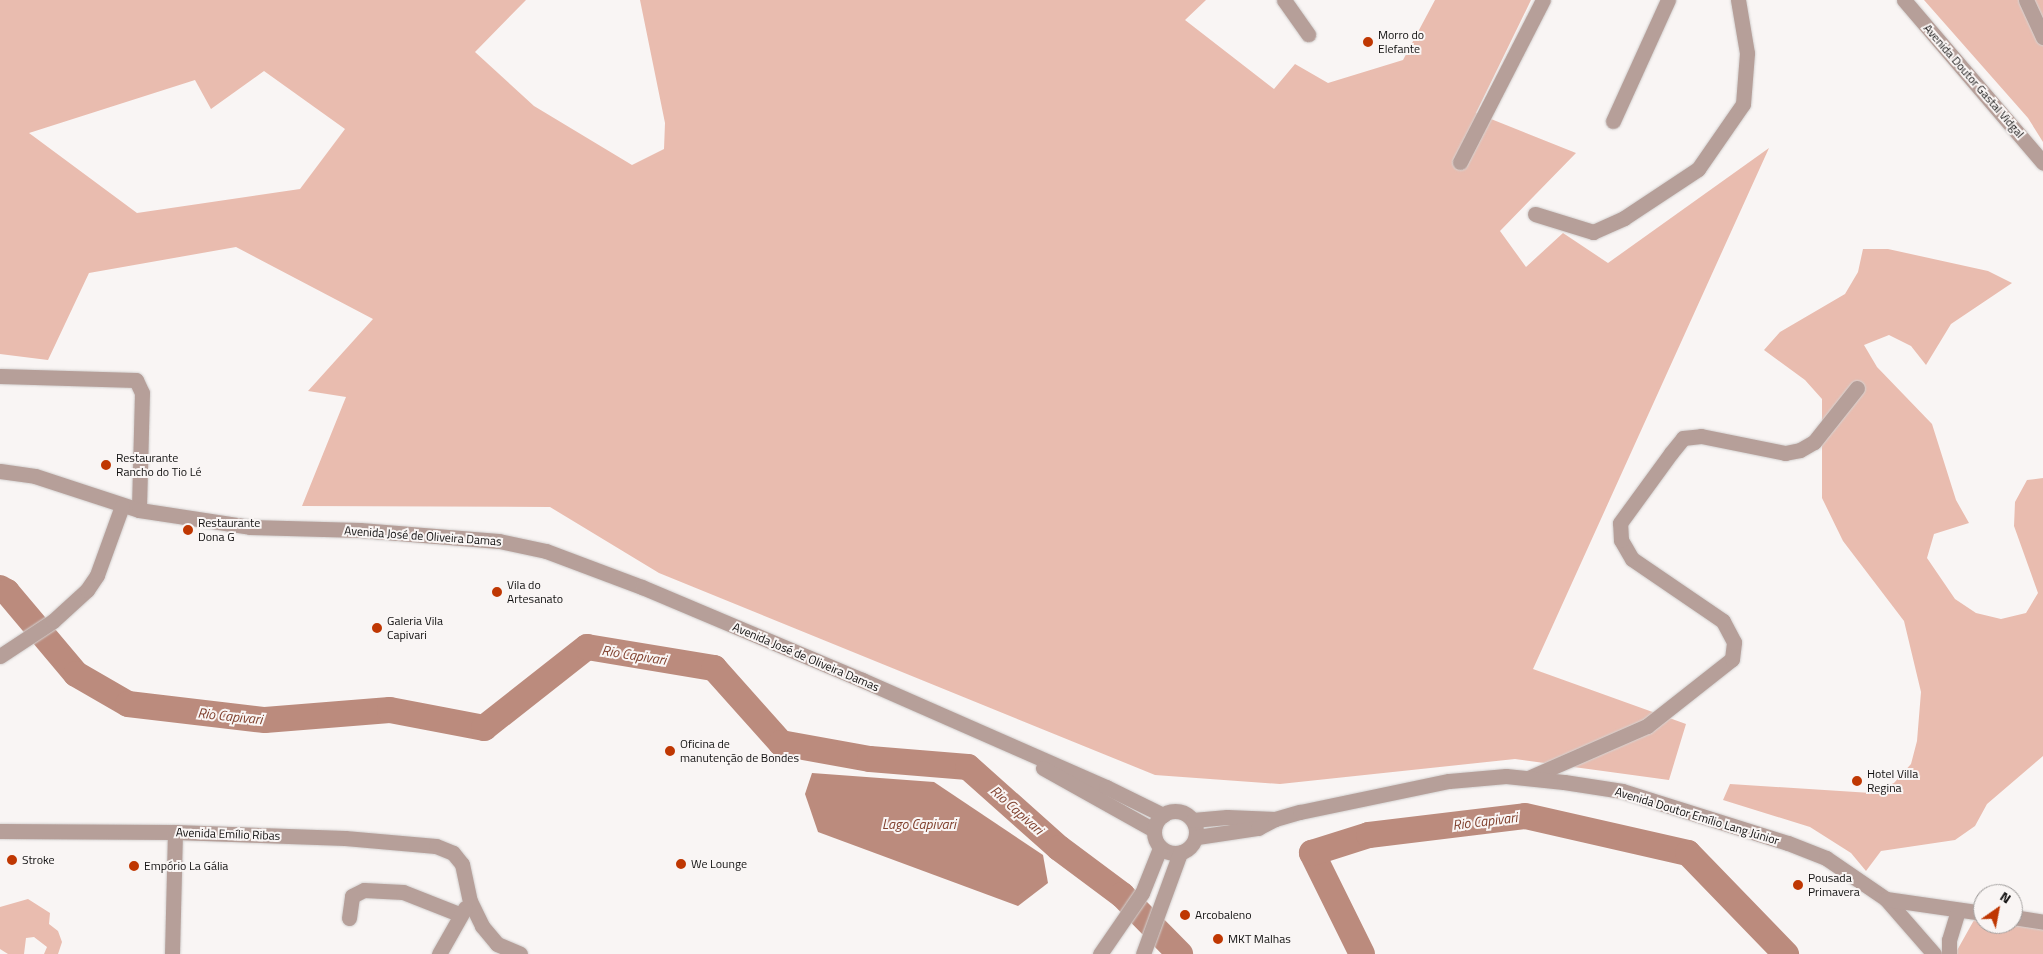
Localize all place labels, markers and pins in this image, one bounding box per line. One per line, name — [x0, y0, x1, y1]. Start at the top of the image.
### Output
place label: Morro do Elefante — [1378, 28, 1424, 56]
marker: Morro do Elefante — [1362, 36, 1374, 48]
place label: Restaurante Rancho do Tio Lé — [116, 451, 201, 479]
marker: Restaurante Rancho do Tio Lé — [100, 459, 112, 471]
place label: Restaurante Dona G — [198, 516, 260, 544]
marker: Restaurante Dona G — [182, 524, 194, 536]
place label: Vila do Artesanato — [507, 578, 563, 606]
marker: Vila do Artesanato — [491, 586, 503, 598]
place label: Galeria Vila Capivari — [387, 614, 443, 642]
marker: Galeria Vila Capivari — [371, 622, 383, 634]
place label: Oficina de manutenção de Bondes — [680, 737, 799, 765]
marker: Oficina de manutenção de Bondes — [664, 745, 676, 757]
place label: Hotel Villa Regina — [1867, 767, 1918, 795]
marker: Hotel Villa Regina — [1851, 775, 1863, 787]
place label: Stroke — [22, 853, 55, 867]
marker: Stroke — [6, 854, 18, 866]
place label: We Lounge — [691, 857, 747, 871]
marker: We Lounge — [675, 858, 687, 870]
place label: Empório La Gália — [144, 859, 228, 873]
marker: Empório La Gália — [128, 860, 140, 872]
place label: Pousada Primavera — [1808, 871, 1860, 899]
marker: Pousada Primavera — [1792, 879, 1804, 891]
place label: Arcobaleno — [1195, 908, 1252, 922]
marker: Arcobaleno — [1179, 909, 1191, 921]
place label: MKT Malhas — [1228, 932, 1291, 946]
marker: MKT Malhas — [1212, 933, 1224, 945]

